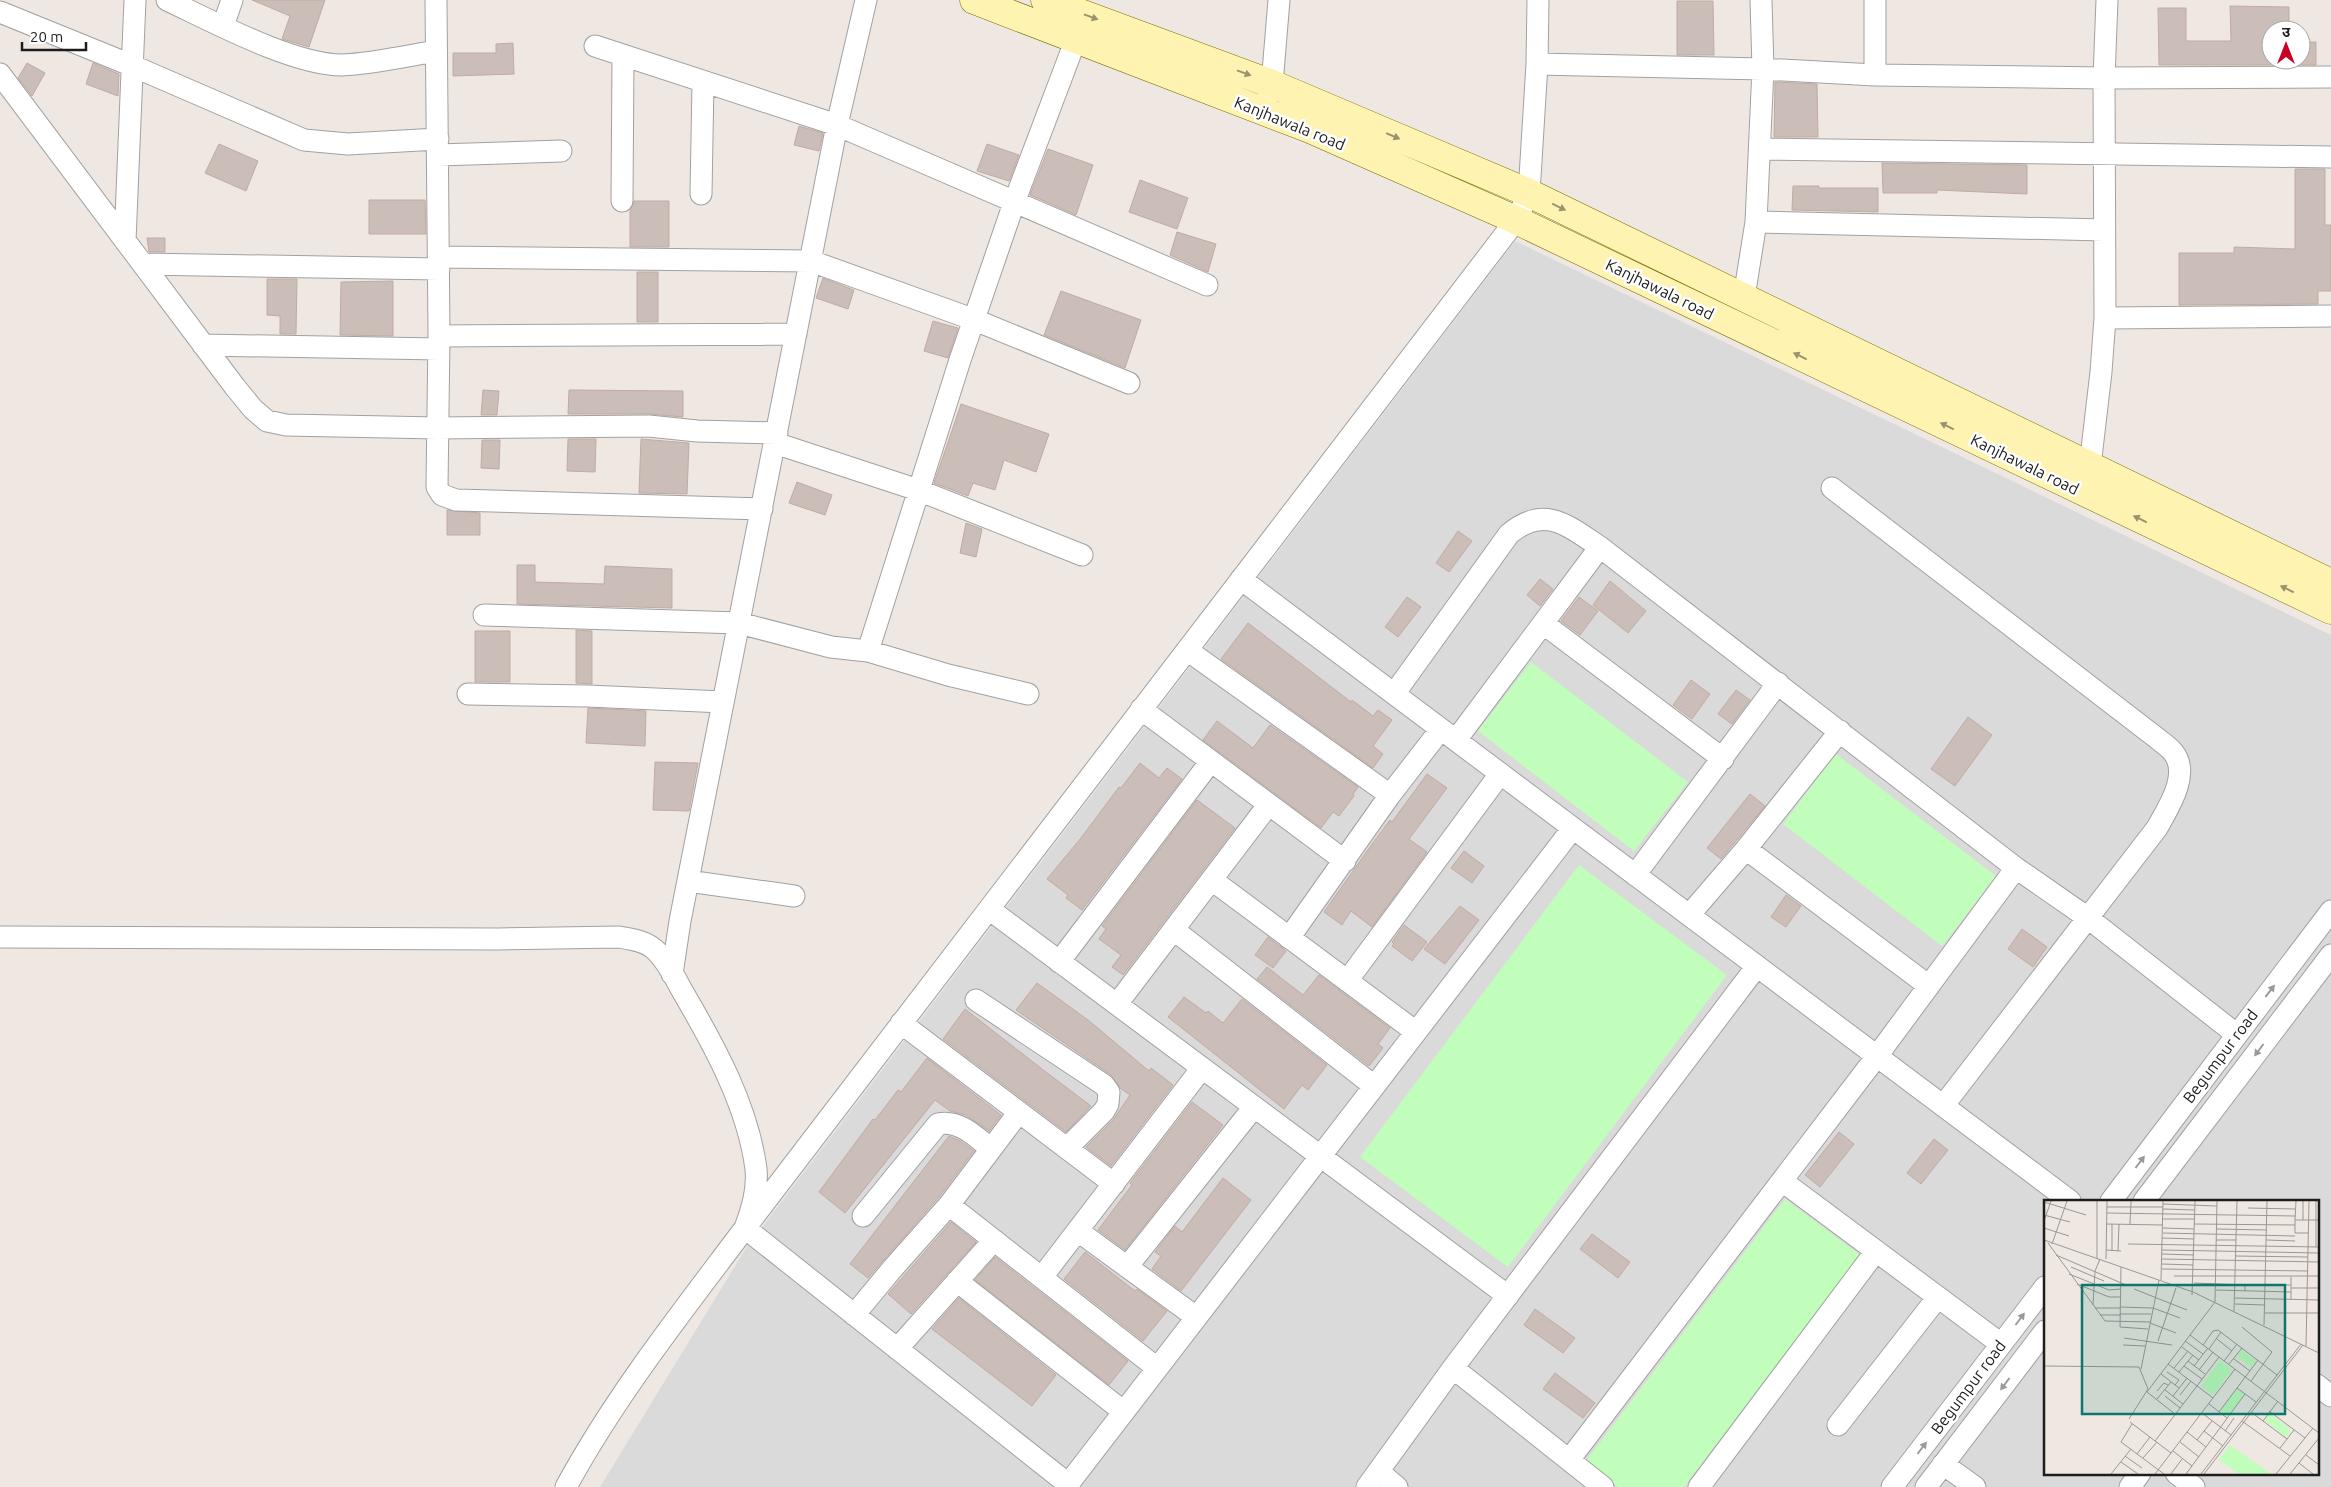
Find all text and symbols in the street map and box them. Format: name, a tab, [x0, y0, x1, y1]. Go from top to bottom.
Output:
one-way arrow	[1084, 13, 1099, 21]
scale bar	[22, 20, 86, 52]
north arrow	[2261, 20, 2311, 70]
text: उ	[2282, 24, 2291, 40]
text: 20 m	[30, 28, 63, 45]
one-way arrow	[1236, 70, 1251, 77]
street label: Kanjhawala road	[1232, 93, 1348, 153]
one-way arrow	[1386, 133, 1400, 141]
one-way arrow	[1551, 203, 1566, 212]
street label: Kanjhawala road	[1603, 255, 1717, 323]
one-way arrow	[1793, 352, 1807, 360]
one-way arrow	[1939, 422, 1954, 430]
street label: Kanjhawala road	[1968, 430, 2082, 498]
one-way arrow	[2133, 515, 2148, 523]
one-way arrow	[2280, 585, 2294, 593]
one-way arrow	[2265, 984, 2275, 998]
street label: Begumpur road	[2179, 1006, 2261, 1106]
one-way arrow	[2254, 1043, 2264, 1057]
one-way arrow	[2135, 1155, 2145, 1169]
inset map	[2044, 1200, 2318, 1474]
one-way arrow	[2015, 1313, 2026, 1326]
street label: Begumpur road	[1927, 1337, 2009, 1437]
one-way arrow	[1999, 1377, 2010, 1390]
one-way arrow	[1917, 1441, 1927, 1455]

